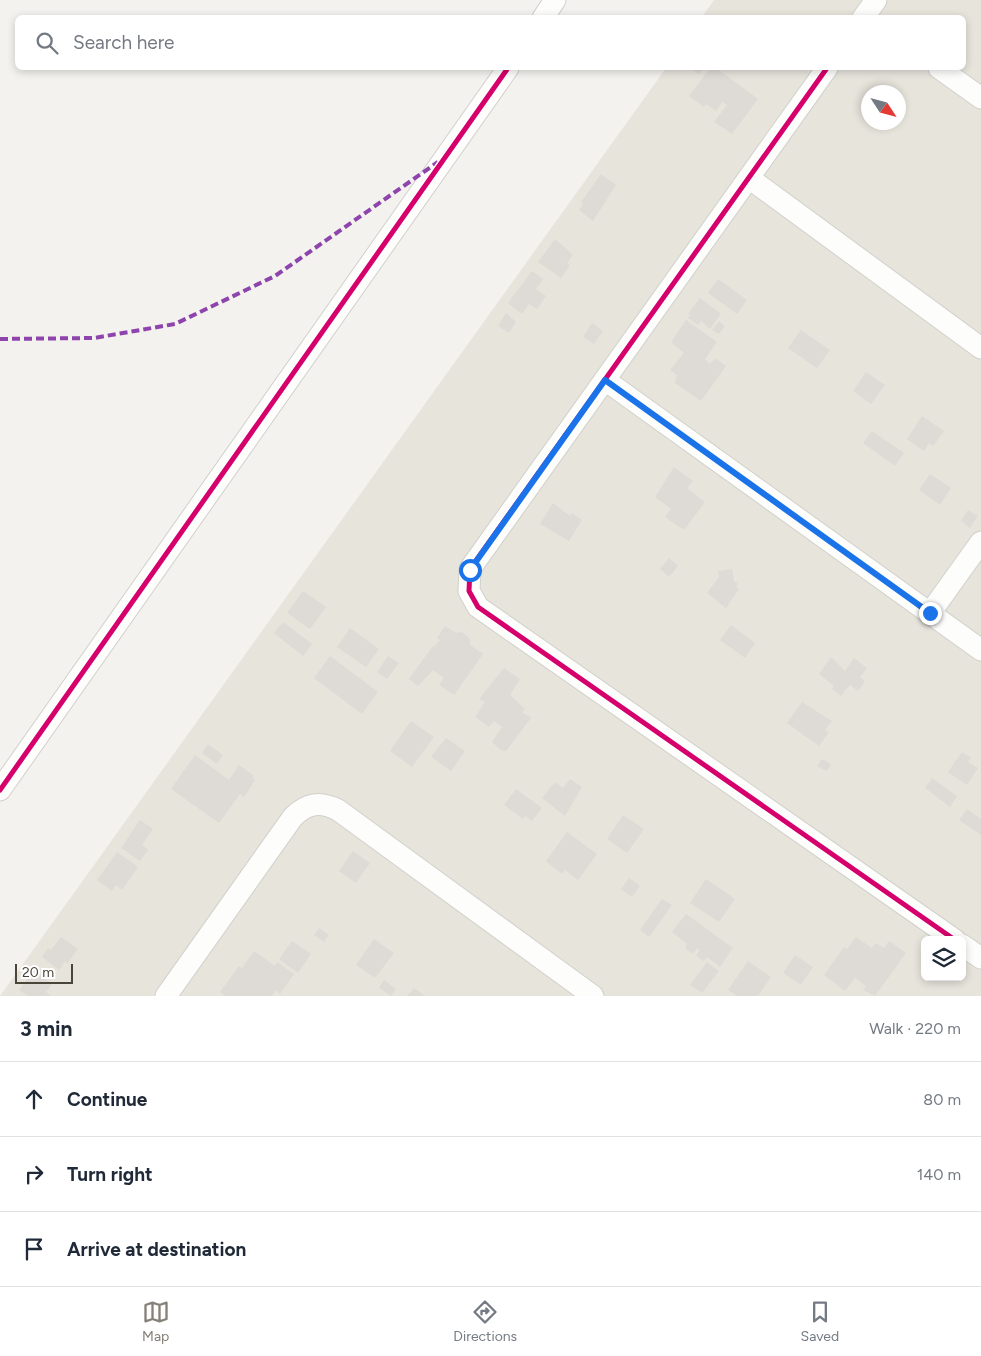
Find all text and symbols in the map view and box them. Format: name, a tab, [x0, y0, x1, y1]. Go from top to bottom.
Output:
search box	[15, 15, 966, 70]
icon: search	[33, 29, 61, 57]
text: Search here	[73, 31, 175, 54]
north arrow	[861, 85, 906, 130]
route start	[459, 559, 482, 582]
route end	[919, 602, 942, 625]
map controls	[921, 936, 966, 981]
button: layers	[921, 936, 966, 981]
scale bar	[15, 961, 72, 984]
text: 20 m	[22, 964, 54, 981]
text: 3 min	[20, 1016, 72, 1041]
text: Walk · 220 m	[869, 1019, 961, 1038]
icon: ahead	[20, 1085, 48, 1113]
text: Continue	[67, 1088, 147, 1111]
text: 80 m	[923, 1090, 961, 1109]
icon: right	[20, 1160, 48, 1188]
text: Turn right	[67, 1163, 153, 1186]
text: 140 m	[917, 1165, 961, 1184]
icon: arrive	[20, 1235, 48, 1263]
text: Arrive at destination	[67, 1238, 246, 1261]
tab: Map	[142, 1298, 170, 1345]
tab: Directions	[453, 1298, 517, 1345]
tab: Saved	[801, 1298, 839, 1345]

